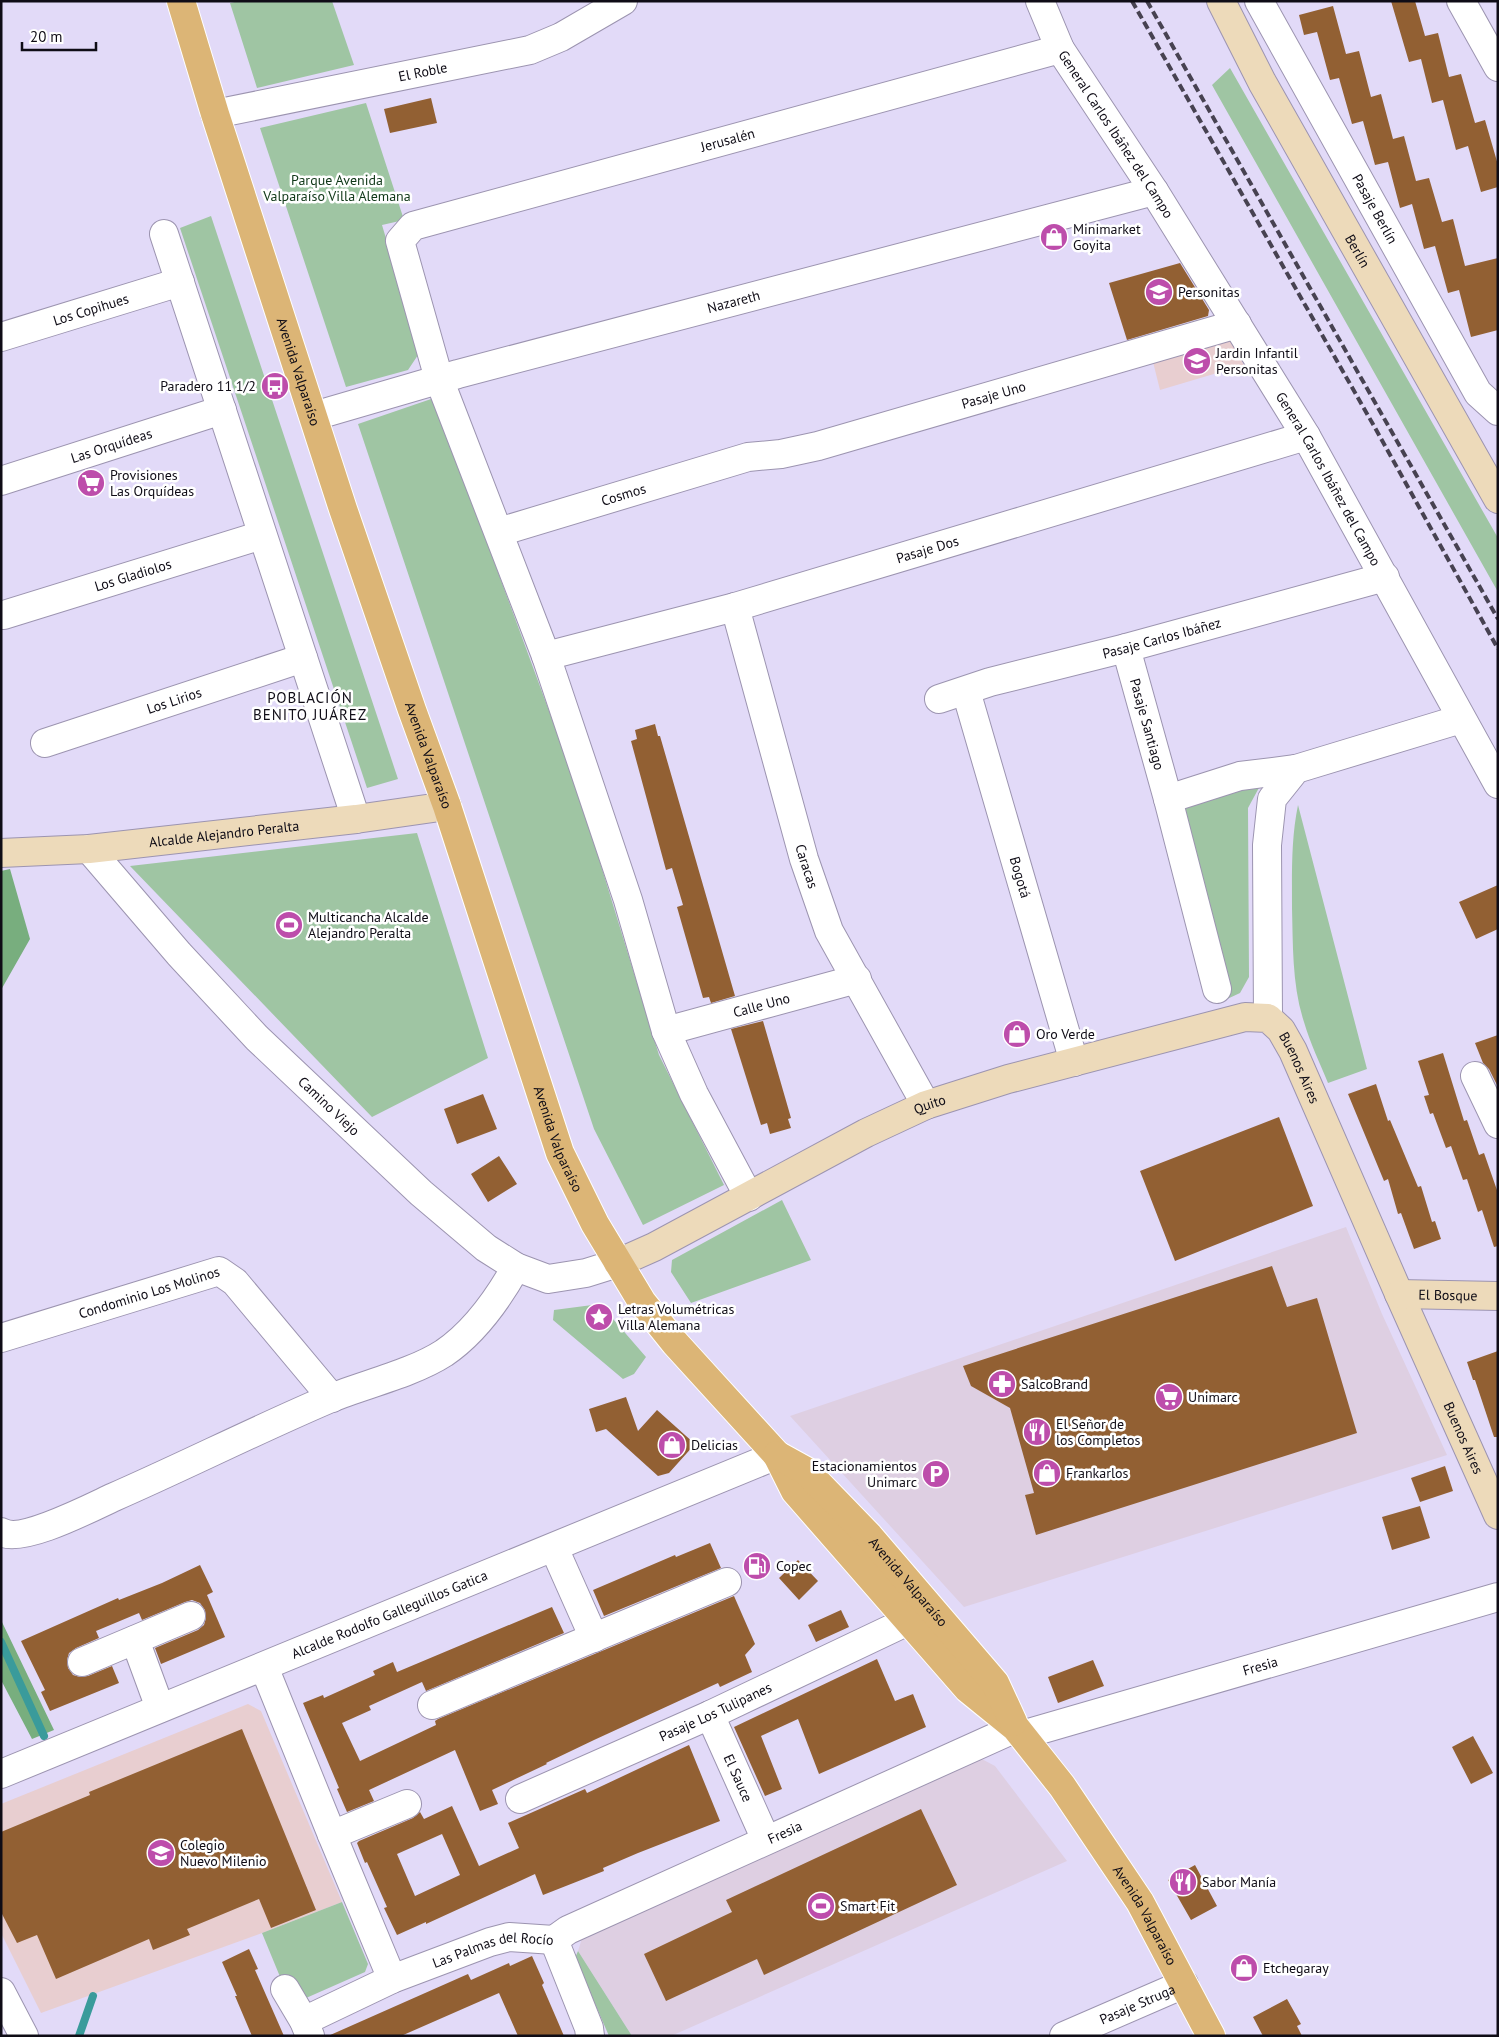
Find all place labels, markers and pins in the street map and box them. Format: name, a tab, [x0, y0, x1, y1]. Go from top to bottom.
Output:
place label: Minimarket Goyita	[1073, 220, 1141, 254]
shop icon: Minimarket Goyita	[1039, 222, 1069, 252]
school or university icon: Personitas	[1144, 277, 1174, 307]
place label: Personitas	[1178, 283, 1240, 301]
place label: Jardin Infantil Personitas	[1215, 344, 1298, 378]
school or university icon: Jardin Infantil Personitas	[1182, 346, 1212, 376]
bus stop icon: Paradero 11 1/2	[260, 371, 290, 401]
place label: Paradero 11 1/2	[160, 377, 256, 395]
place label: Provisiones Las Orquídeas	[110, 466, 194, 500]
supermarket icon: Provisiones Las Orquídeas	[76, 468, 106, 498]
place label: Multicancha Alcalde Alejandro Peralta	[308, 908, 429, 942]
sports icon: Multicancha Alcalde Alejandro Peralta	[274, 910, 304, 940]
shop icon: Oro Verde	[1002, 1019, 1032, 1049]
place label: Oro Verde	[1036, 1025, 1095, 1043]
place label: Letras Volumétricas Villa Alemana	[617, 1300, 734, 1334]
place icon: Letras Volumétricas Villa Alemana	[584, 1302, 614, 1332]
pharmacy icon: SalcoBrand	[987, 1369, 1017, 1399]
place label: SalcoBrand	[1021, 1375, 1088, 1393]
supermarket icon: Unimarc	[1154, 1382, 1184, 1412]
place label: Unimarc	[1188, 1388, 1238, 1406]
place label: El Señor de los Completos	[1056, 1415, 1140, 1449]
restaurant icon: El Señor de los Completos	[1022, 1417, 1052, 1447]
shop icon: Delicias	[657, 1430, 687, 1460]
place label: Delicias	[691, 1436, 738, 1454]
place label: Estacionamientos Unimarc	[812, 1457, 917, 1491]
shop icon: Frankarlos	[1032, 1458, 1062, 1488]
parking icon: Estacionamientos Unimarc	[921, 1459, 951, 1489]
place label: Frankarlos	[1066, 1464, 1129, 1482]
fuel station icon: Copec	[742, 1551, 772, 1581]
place label: Copec	[776, 1557, 812, 1575]
place label: Colegio Nuevo Milenio	[180, 1836, 267, 1870]
school or university icon: Colegio Nuevo Milenio	[146, 1838, 176, 1868]
restaurant icon: Sabor Manía	[1168, 1867, 1198, 1897]
place label: Sabor Manía	[1202, 1873, 1276, 1891]
sports icon: Smart Fit	[806, 1891, 836, 1921]
place label: Smart Fit	[840, 1897, 895, 1915]
shop icon: Etchegaray	[1229, 1953, 1259, 1983]
place label: Etchegaray	[1263, 1959, 1329, 1977]

